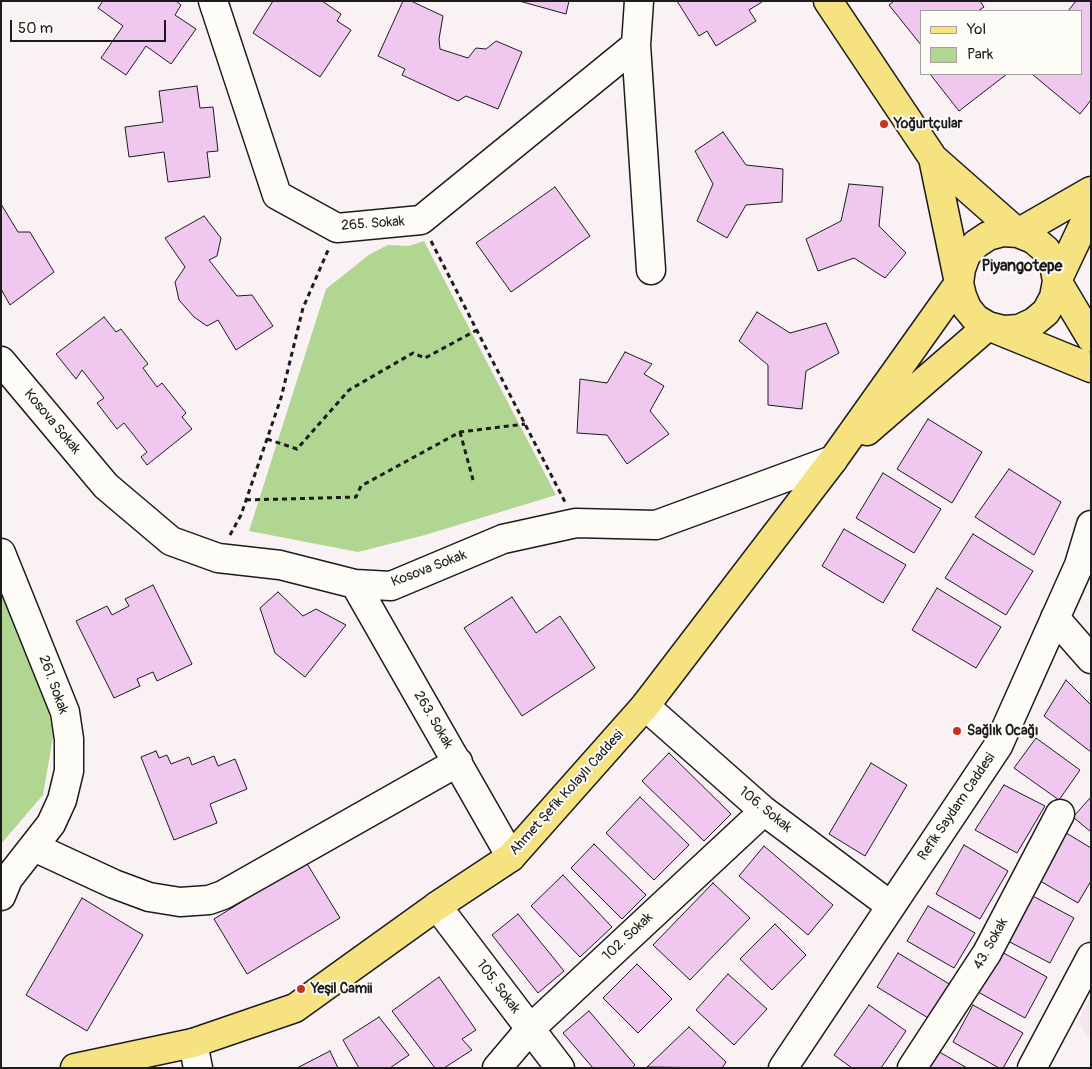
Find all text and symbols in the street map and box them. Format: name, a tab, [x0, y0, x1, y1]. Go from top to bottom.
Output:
scale bar	[12, 10, 169, 42]
legend	[920, 10, 1082, 75]
text: 50 m	[18, 19, 53, 38]
text: Yol	[967, 20, 986, 39]
text: Park	[967, 45, 993, 64]
place label: Yoğurtçular	[894, 116, 963, 132]
marker: Yoğurtçular	[878, 118, 890, 130]
street label: 265. Sokak	[341, 213, 405, 235]
district label: Piyangotepe	[982, 257, 1062, 277]
street label: Kosova Sokak	[20, 386, 84, 458]
street label: Kosova Sokak	[389, 547, 469, 591]
street label: 261. Sokak	[35, 653, 71, 717]
street label: 263. Sokak	[410, 688, 456, 752]
place label: Sağlık Ocağı	[967, 723, 1039, 739]
marker: Sağlık Ocağı	[951, 725, 963, 737]
street label: Ahmet Şefik Kolaylı Caddesi	[506, 727, 628, 859]
street label: Refik Saydam Caddesi	[915, 750, 999, 864]
street label: 106. Sokak	[735, 784, 795, 836]
street label: 102. Sokak	[599, 909, 657, 965]
street label: 43. Sokak	[970, 915, 1012, 973]
street label: 105. Sokak	[472, 957, 524, 1017]
place label: Yeşil Camii	[311, 981, 372, 997]
marker: Yeşil Camii	[295, 983, 307, 995]

